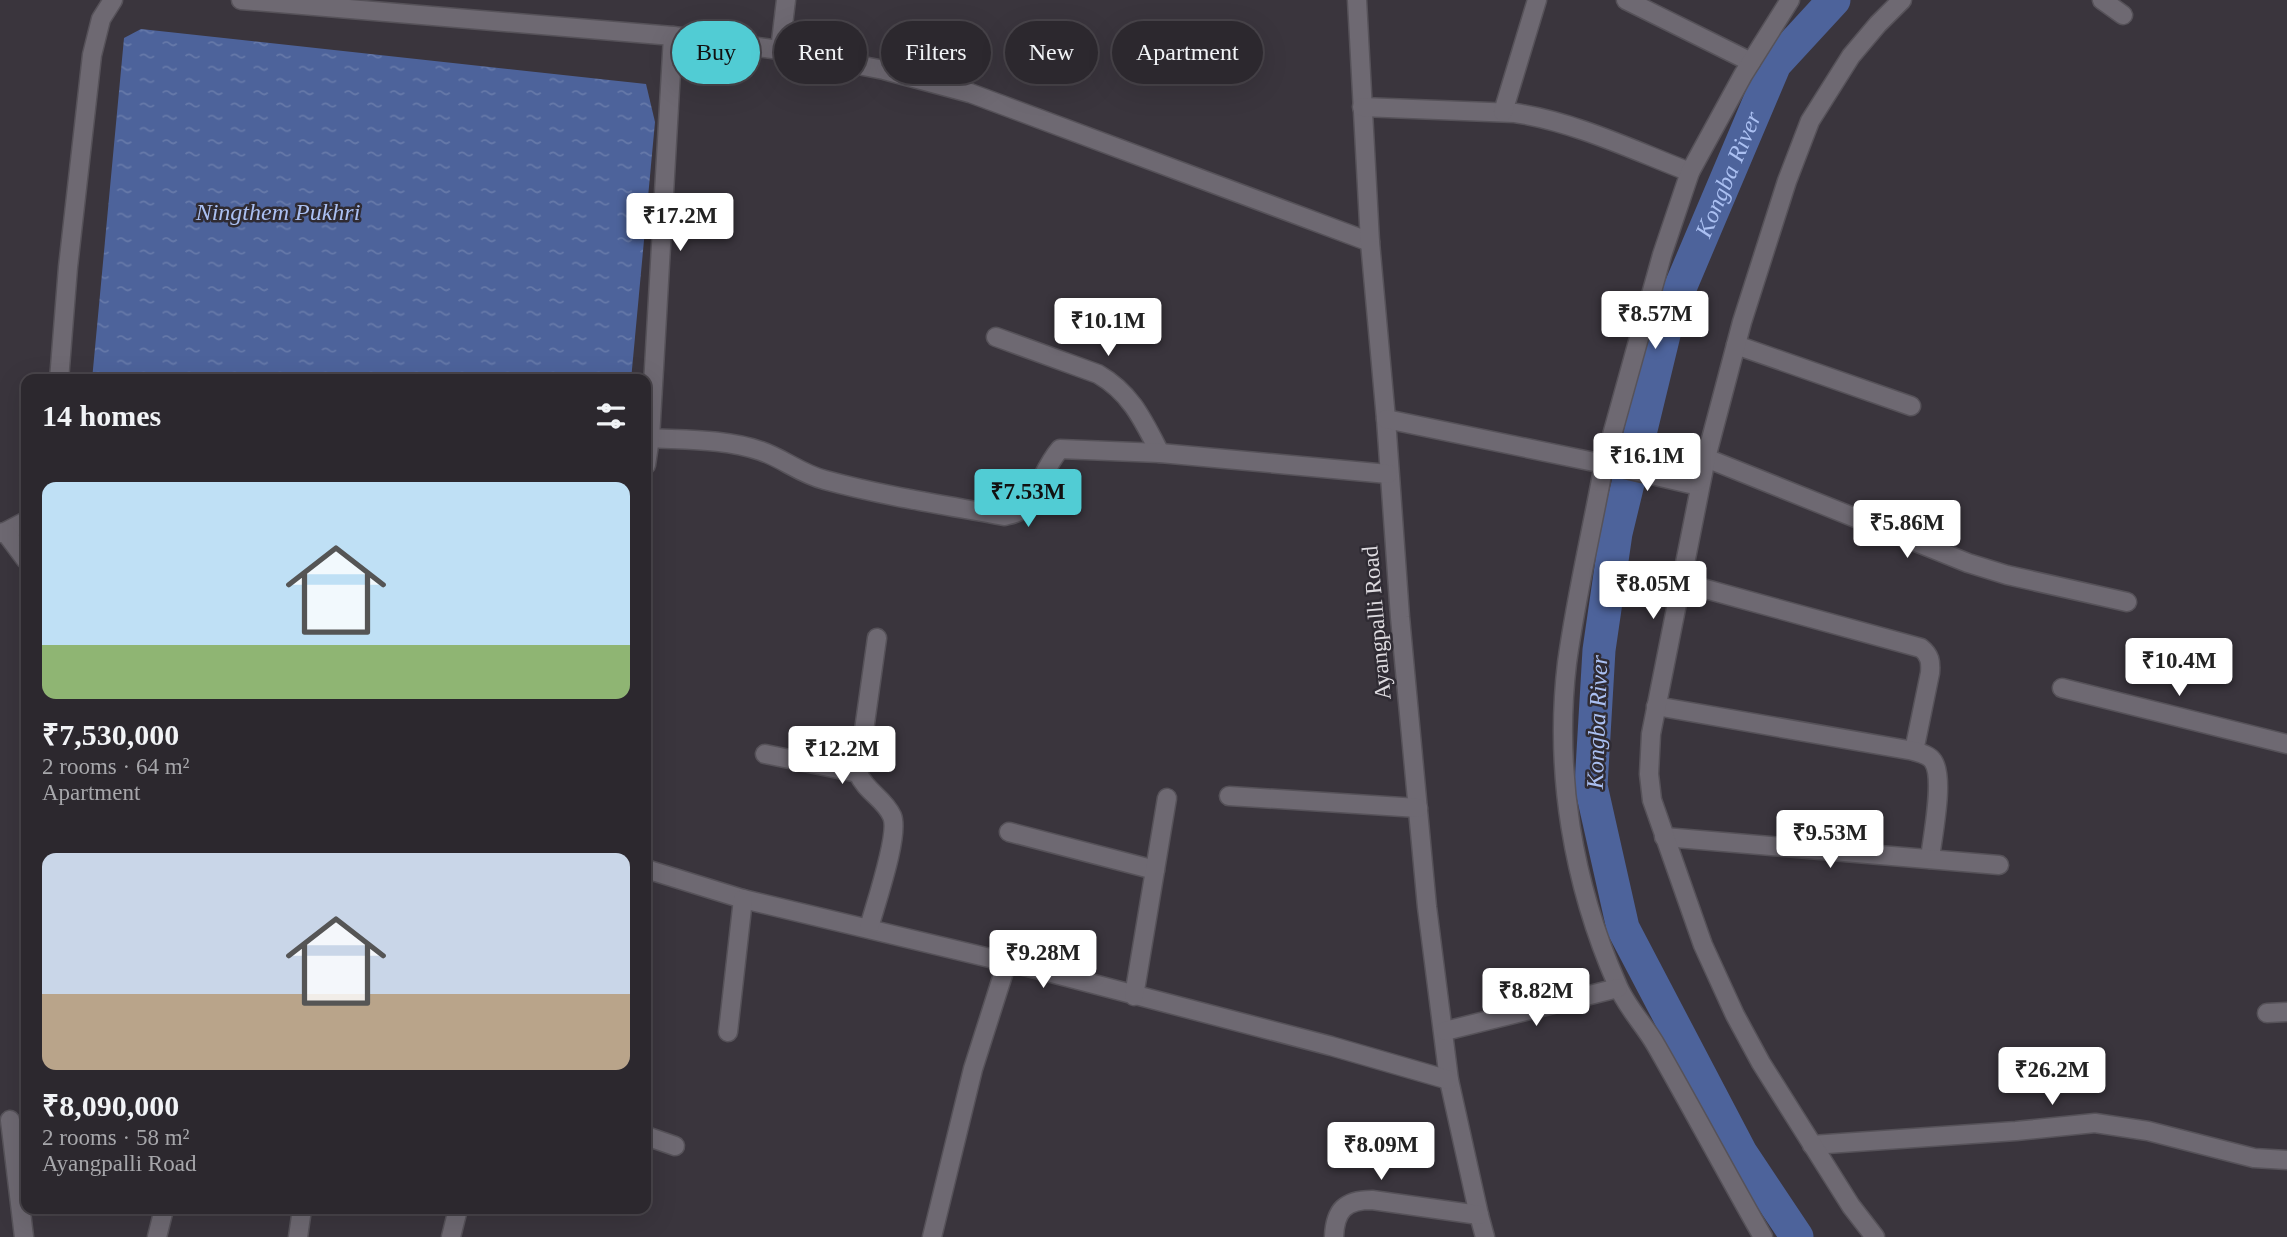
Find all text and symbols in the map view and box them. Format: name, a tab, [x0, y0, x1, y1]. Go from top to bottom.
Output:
chip: Buy	[672, 21, 760, 84]
chip: Rent	[774, 21, 867, 84]
chip: Filters	[881, 21, 991, 84]
chip: New	[1005, 21, 1098, 84]
chip: Apartment	[1112, 21, 1263, 84]
water label: Kongba River	[1690, 107, 1767, 242]
pin: ₹17.2M	[623, 194, 737, 253]
water label: Ningthem Pukhri	[195, 199, 360, 225]
text: ₹17.2M	[642, 203, 718, 228]
pin: ₹8.57M	[1598, 292, 1712, 351]
pin: ₹10.1M	[1051, 298, 1165, 358]
text: ₹8.57M	[1617, 301, 1693, 326]
text: ₹10.1M	[1070, 308, 1146, 333]
icon: filters	[592, 397, 630, 435]
text: 14 homes	[42, 399, 161, 432]
pin: ₹16.1M	[1590, 434, 1704, 493]
text: ₹16.1M	[1609, 443, 1685, 468]
pin: ₹7.53M	[971, 470, 1085, 529]
text: ₹7.53M	[990, 479, 1066, 504]
pin: ₹5.86M	[1850, 500, 1964, 560]
text: ₹5.86M	[1869, 510, 1945, 535]
icon: home	[273, 527, 399, 653]
street label: Ayangpalli Road	[1357, 544, 1396, 701]
pin: ₹8.05M	[1596, 562, 1710, 621]
text: ₹8.05M	[1615, 571, 1691, 596]
pin: ₹10.4M	[2122, 638, 2236, 698]
text: ₹10.4M	[2141, 648, 2217, 673]
water label: Kongba River	[1582, 654, 1612, 790]
text: ₹7,530,000	[42, 718, 179, 751]
pin: ₹12.2M	[785, 726, 899, 786]
text: ₹12.2M	[804, 736, 880, 761]
text: 2 rooms · 64 m²	[42, 754, 189, 779]
text: Apartment	[42, 780, 140, 805]
pin: ₹9.53M	[1773, 810, 1887, 870]
text: ₹9.53M	[1792, 820, 1868, 845]
icon: home	[273, 898, 399, 1024]
pin: ₹9.28M	[986, 930, 1100, 990]
text: ₹9.28M	[1005, 940, 1081, 965]
pin: ₹8.82M	[1479, 968, 1593, 1028]
text: ₹8.82M	[1498, 978, 1574, 1003]
pin: ₹26.2M	[1995, 1048, 2109, 1107]
text: ₹26.2M	[2014, 1057, 2090, 1082]
text: ₹8,090,000	[42, 1089, 179, 1122]
pin: ₹8.09M	[1324, 1122, 1438, 1182]
text: 2 rooms · 58 m²	[42, 1125, 189, 1150]
text: ₹8.09M	[1343, 1132, 1419, 1157]
text: Ayangpalli Road	[42, 1151, 196, 1176]

